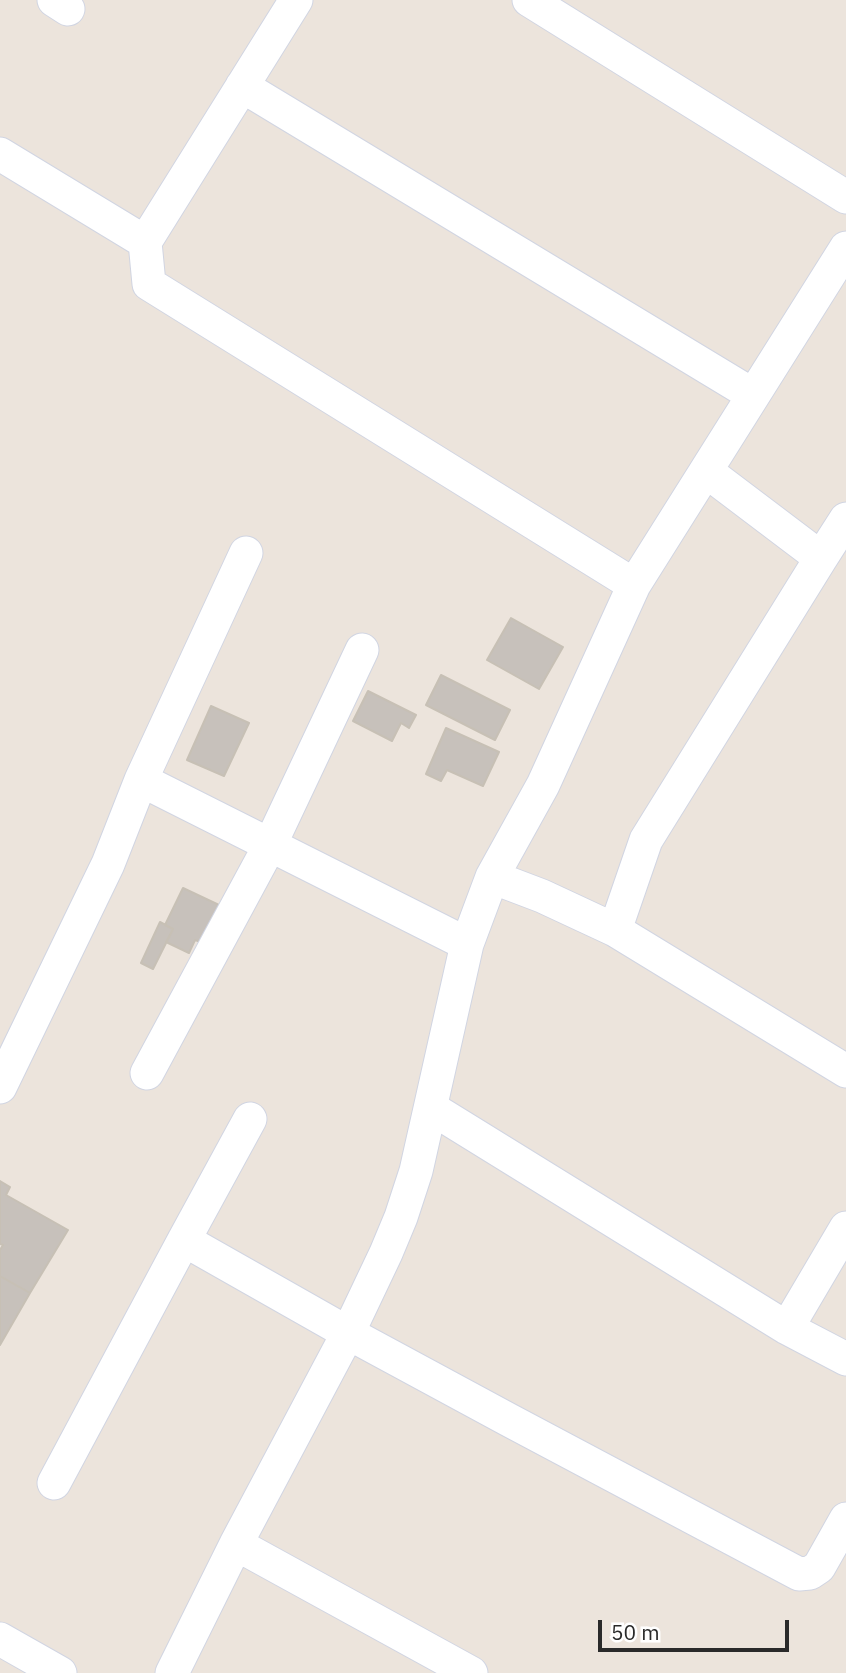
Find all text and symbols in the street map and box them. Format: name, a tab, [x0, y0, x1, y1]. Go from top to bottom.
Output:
scale bar	[601, 1606, 792, 1650]
text: 50 m	[611, 1618, 660, 1646]

